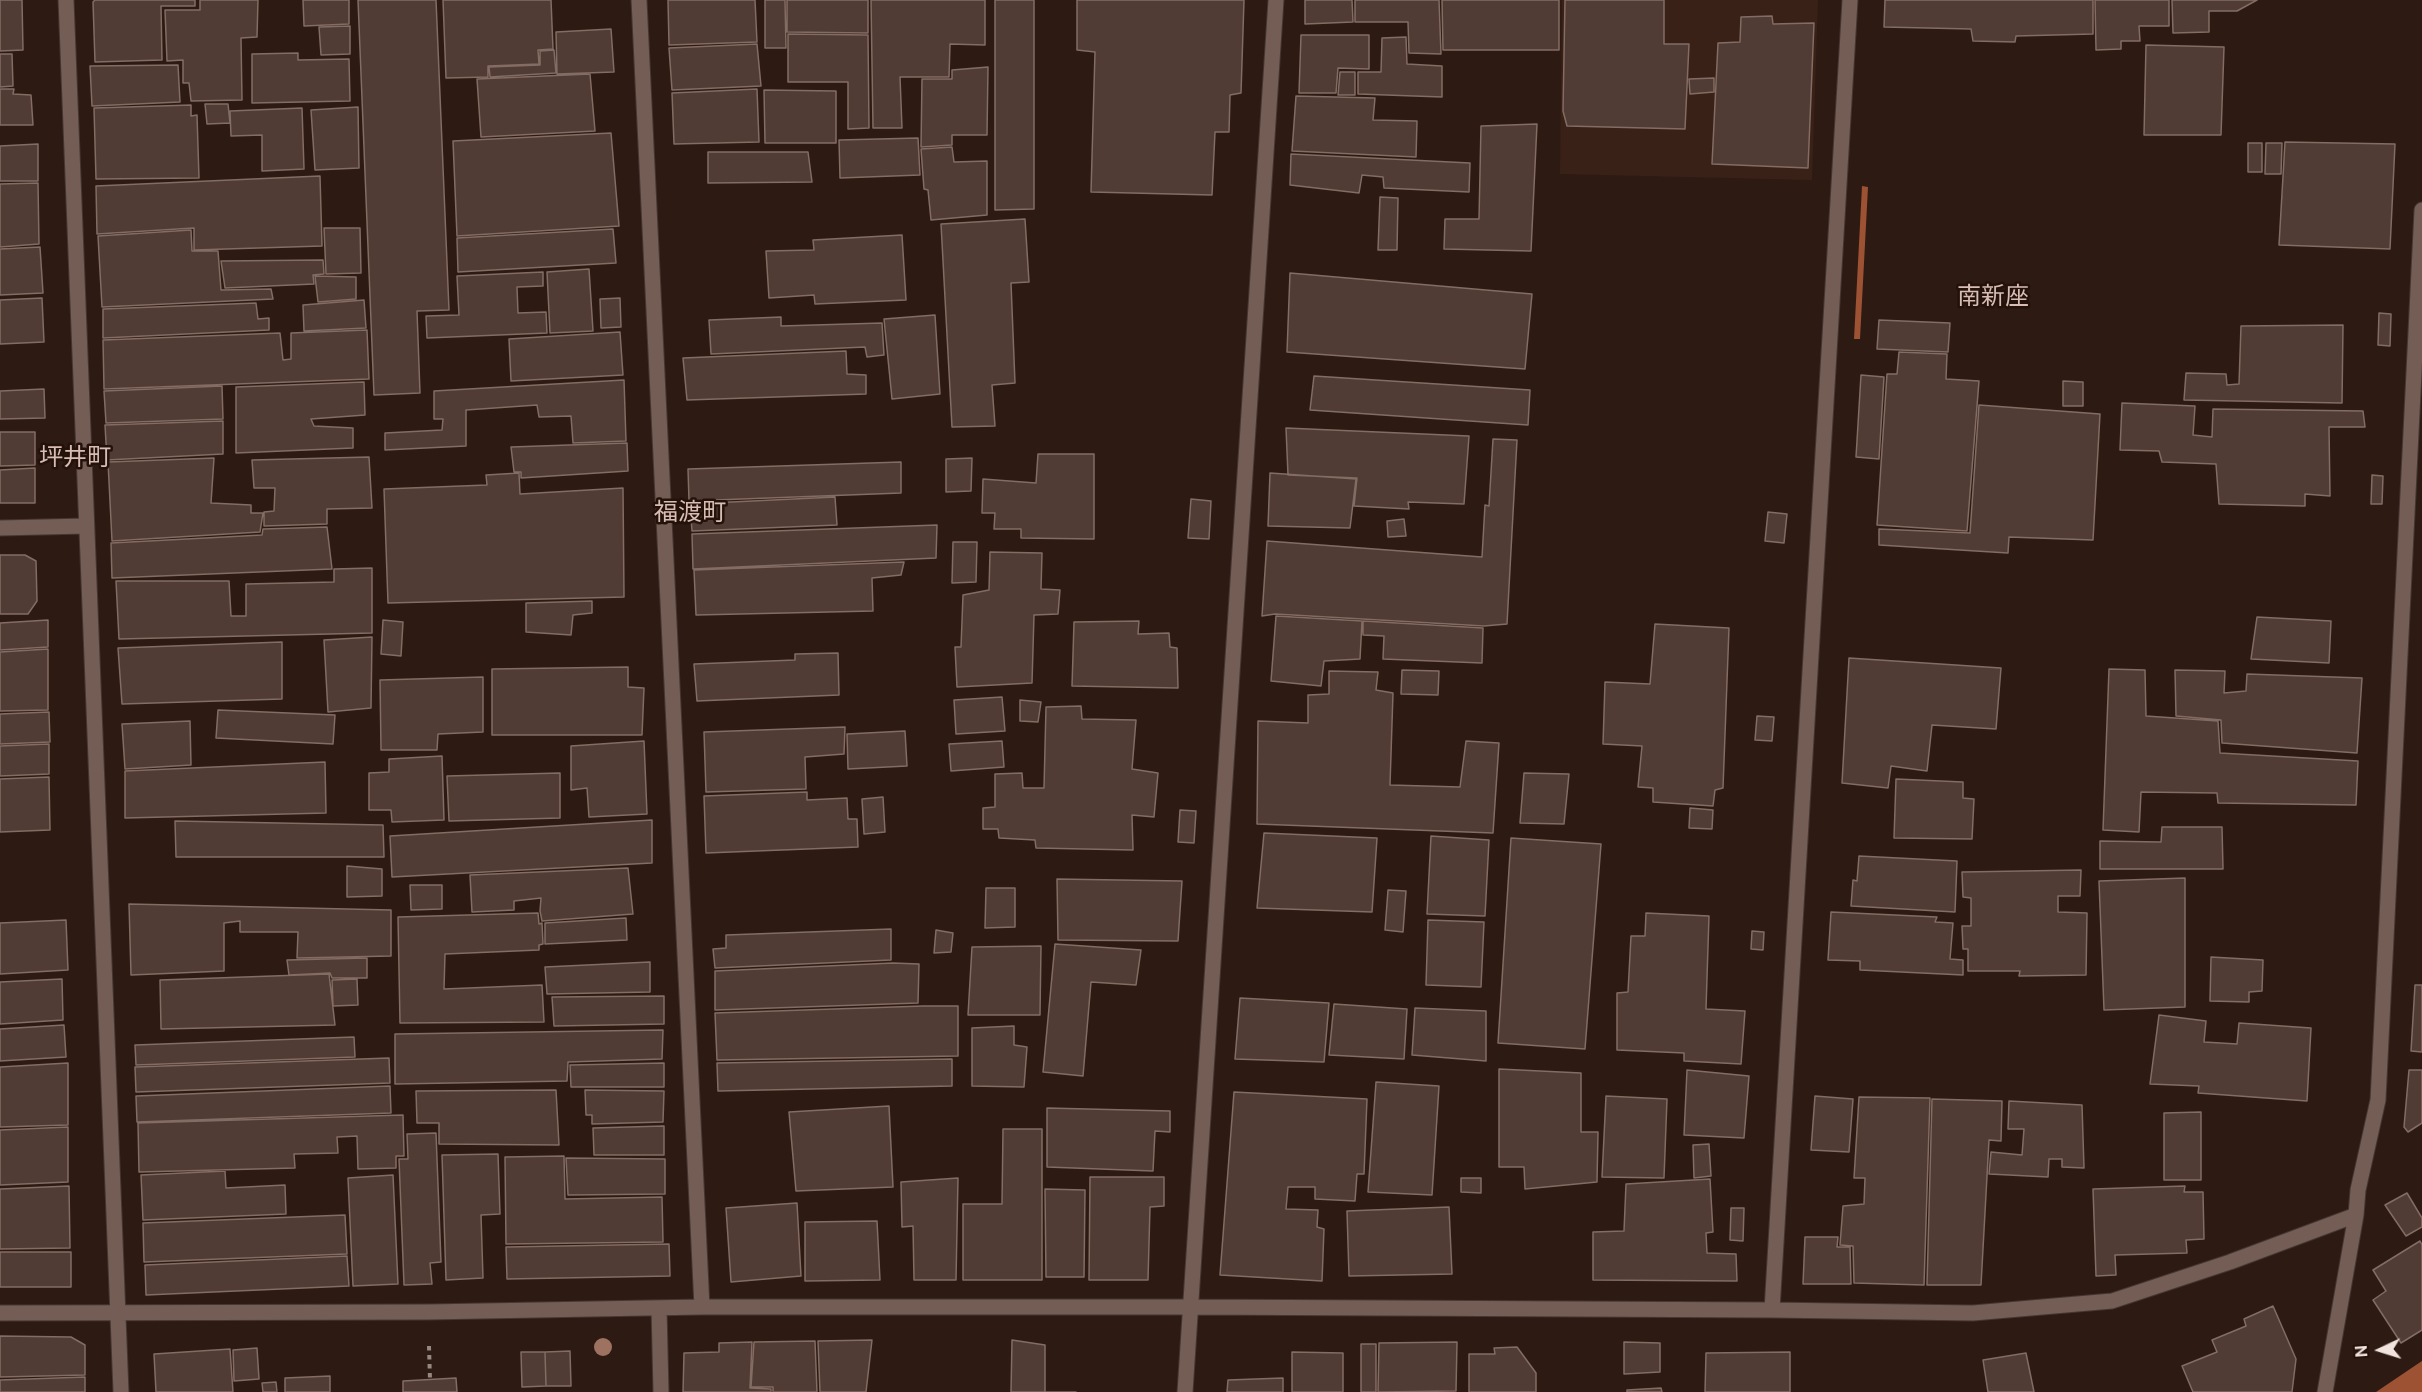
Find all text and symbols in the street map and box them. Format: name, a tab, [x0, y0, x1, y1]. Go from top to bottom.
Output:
district label: 南新座	[1957, 283, 2029, 311]
district label: 坪井町	[39, 444, 111, 472]
district label: 福渡町	[654, 499, 726, 527]
north arrow	[2350, 1320, 2410, 1380]
text: N	[2352, 1344, 2371, 1358]

